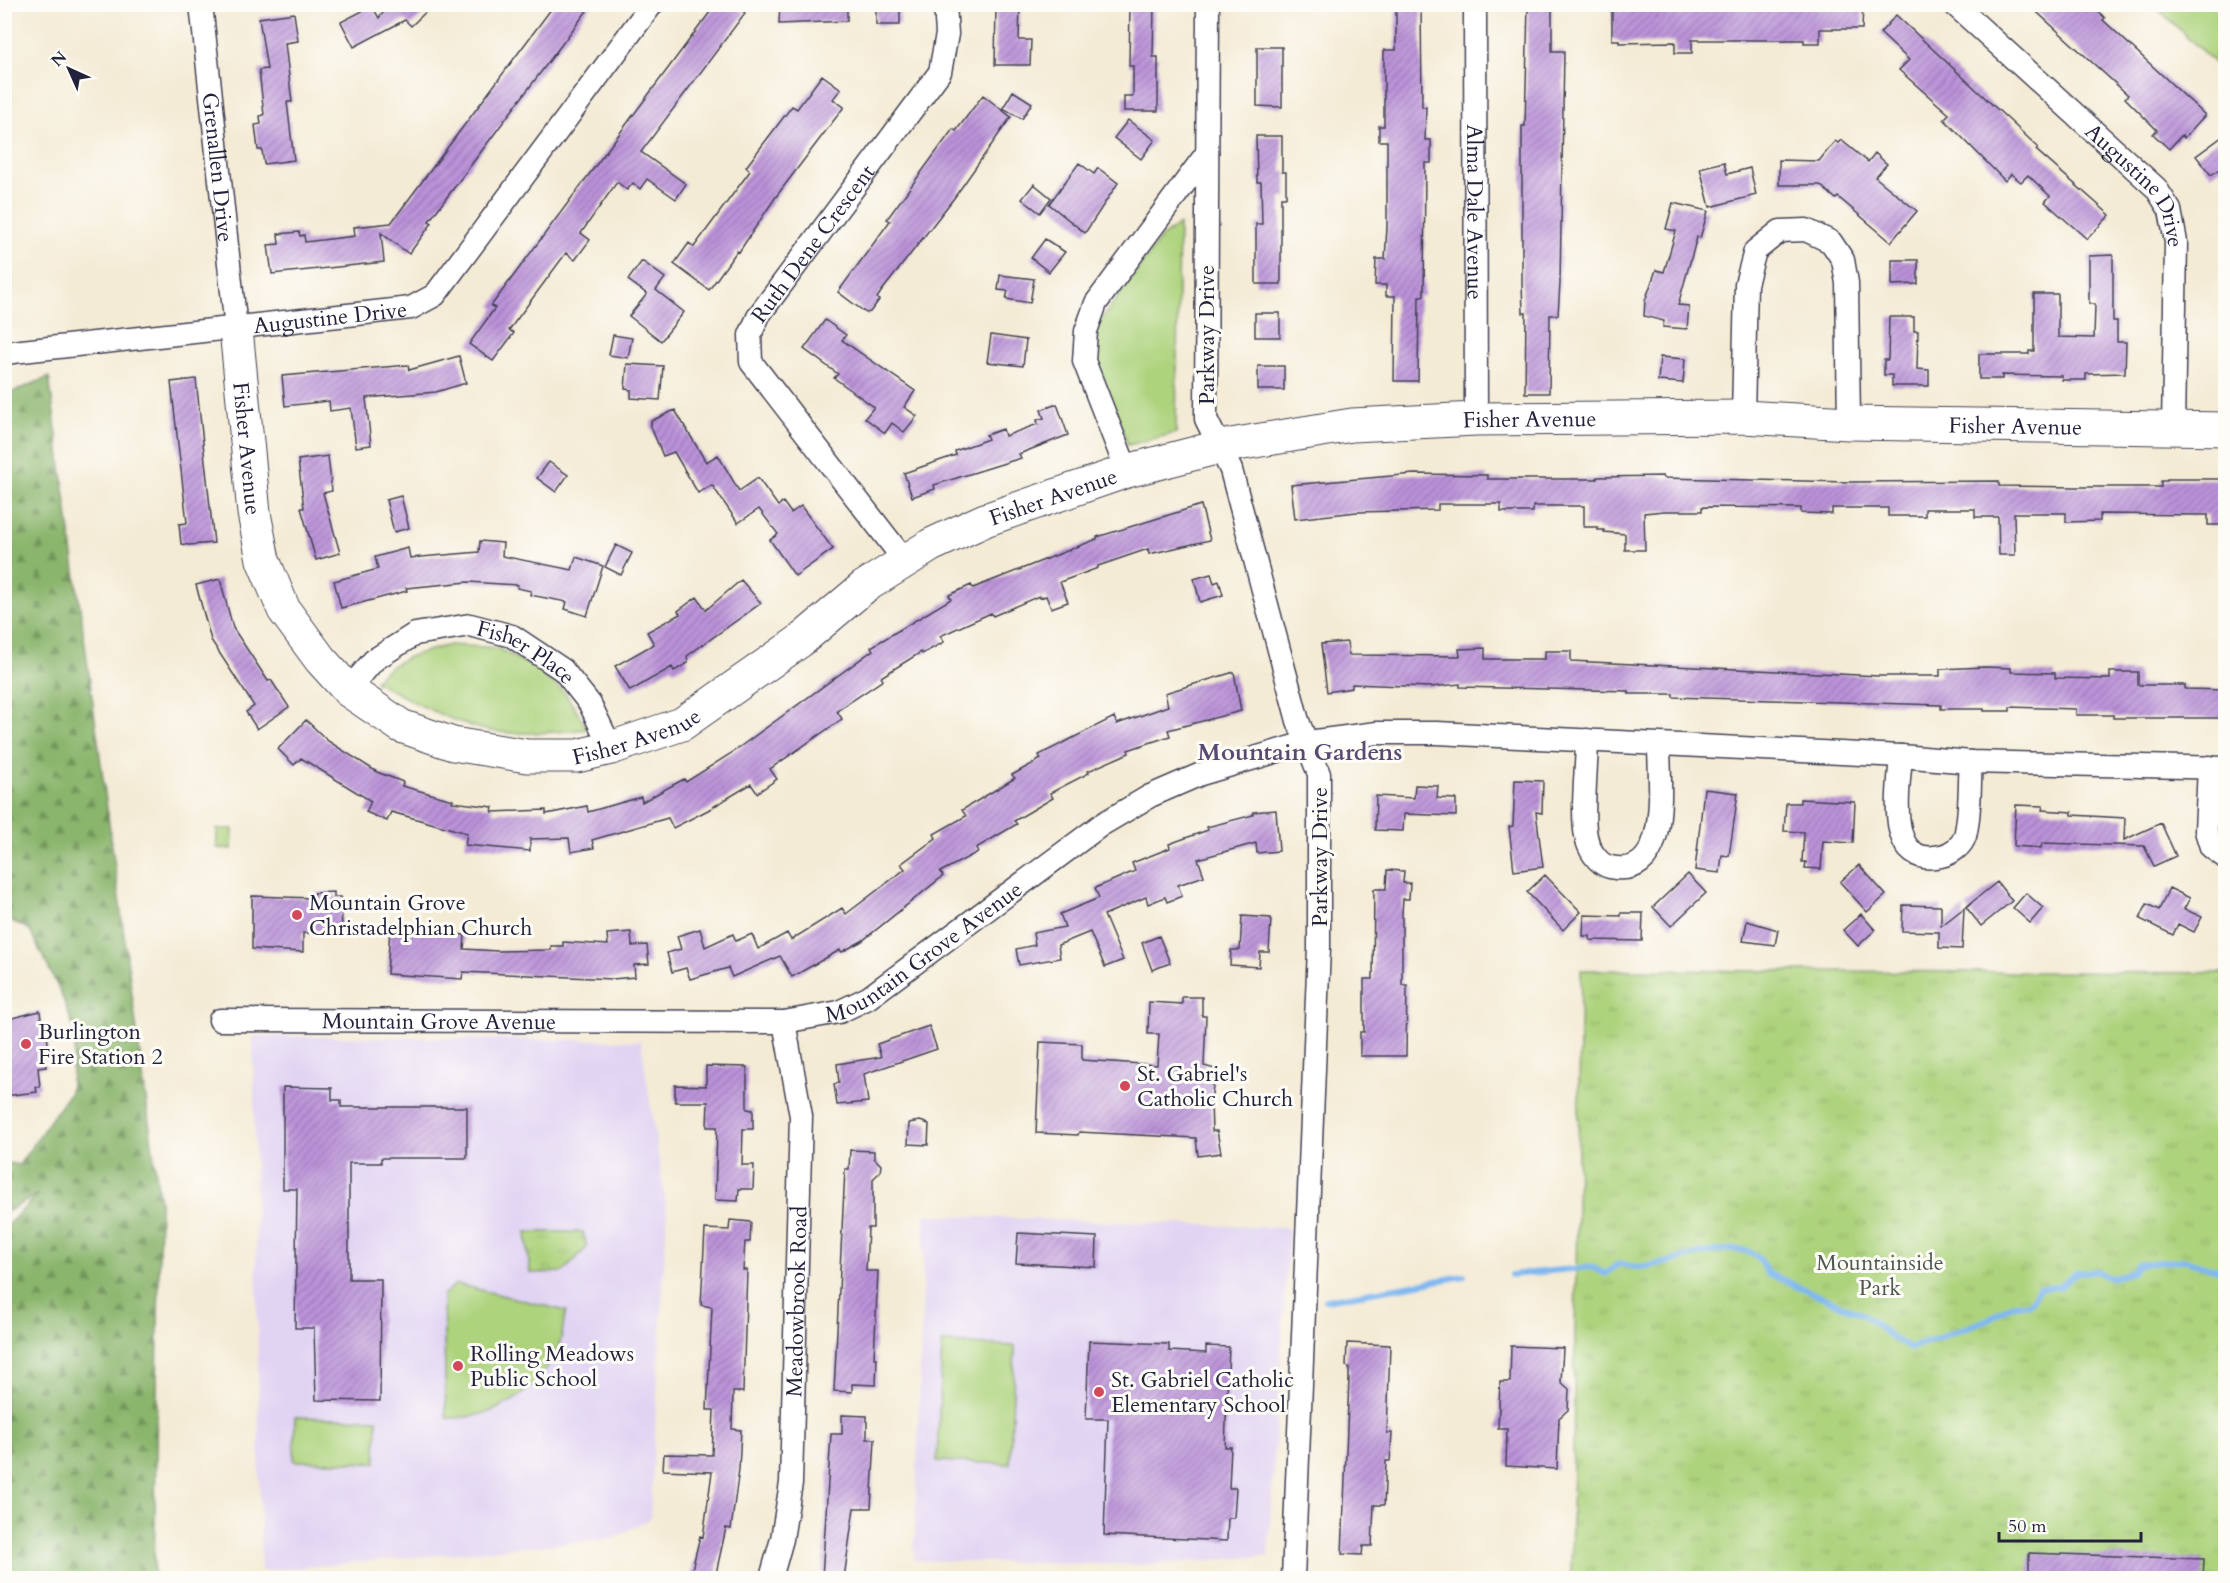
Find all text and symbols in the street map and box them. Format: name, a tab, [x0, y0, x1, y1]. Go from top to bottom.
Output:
north arrow	[39, 39, 99, 99]
text: N	[46, 46, 72, 72]
street label: Grenallen Drive	[195, 91, 241, 244]
street label: Augustine Drive	[2078, 117, 2190, 248]
street label: Alma Dale Avenue	[1459, 124, 1490, 300]
street label: Ruth Dene Crescent	[744, 159, 882, 329]
street label: Parkway Drive	[1192, 265, 1222, 405]
street label: Augustine Drive	[252, 295, 408, 341]
street label: Fisher Avenue	[225, 381, 268, 516]
street label: Fisher Avenue	[1462, 404, 1597, 436]
street label: Fisher Avenue	[1948, 411, 2082, 443]
street label: Fisher Avenue	[985, 462, 1121, 533]
street label: Fisher Place	[474, 613, 582, 690]
street label: Fisher Avenue	[570, 701, 707, 773]
district label: Mountain Gardens	[1198, 736, 1402, 769]
street label: Parkway Drive	[1305, 787, 1335, 927]
street label: Mountain Grove Avenue	[823, 875, 1028, 1030]
place label: Mountain Grove Christadelphian Church	[309, 888, 532, 943]
marker: Mountain Grove Christadelphian Church	[290, 908, 304, 922]
street label: Mountain Grove Avenue	[322, 1006, 556, 1037]
place label: Burlington Fire Station 2	[38, 1017, 163, 1072]
marker: Burlington Fire Station 2	[19, 1037, 33, 1051]
place label: St. Gabriel's Catholic Church	[1137, 1059, 1293, 1114]
marker: St. Gabriel's Catholic Church	[1118, 1079, 1132, 1093]
street label: Meadowbrook Road	[779, 1205, 815, 1397]
park label: Mountainside Park	[1816, 1248, 1944, 1303]
place label: Rolling Meadows Public School	[470, 1339, 634, 1394]
marker: Rolling Meadows Public School	[451, 1359, 465, 1373]
place label: St. Gabriel Catholic Elementary School	[1111, 1365, 1294, 1420]
marker: St. Gabriel Catholic Elementary School	[1092, 1385, 1106, 1399]
scale bar	[1999, 1505, 2142, 1543]
text: 50 m	[2008, 1514, 2047, 1539]

